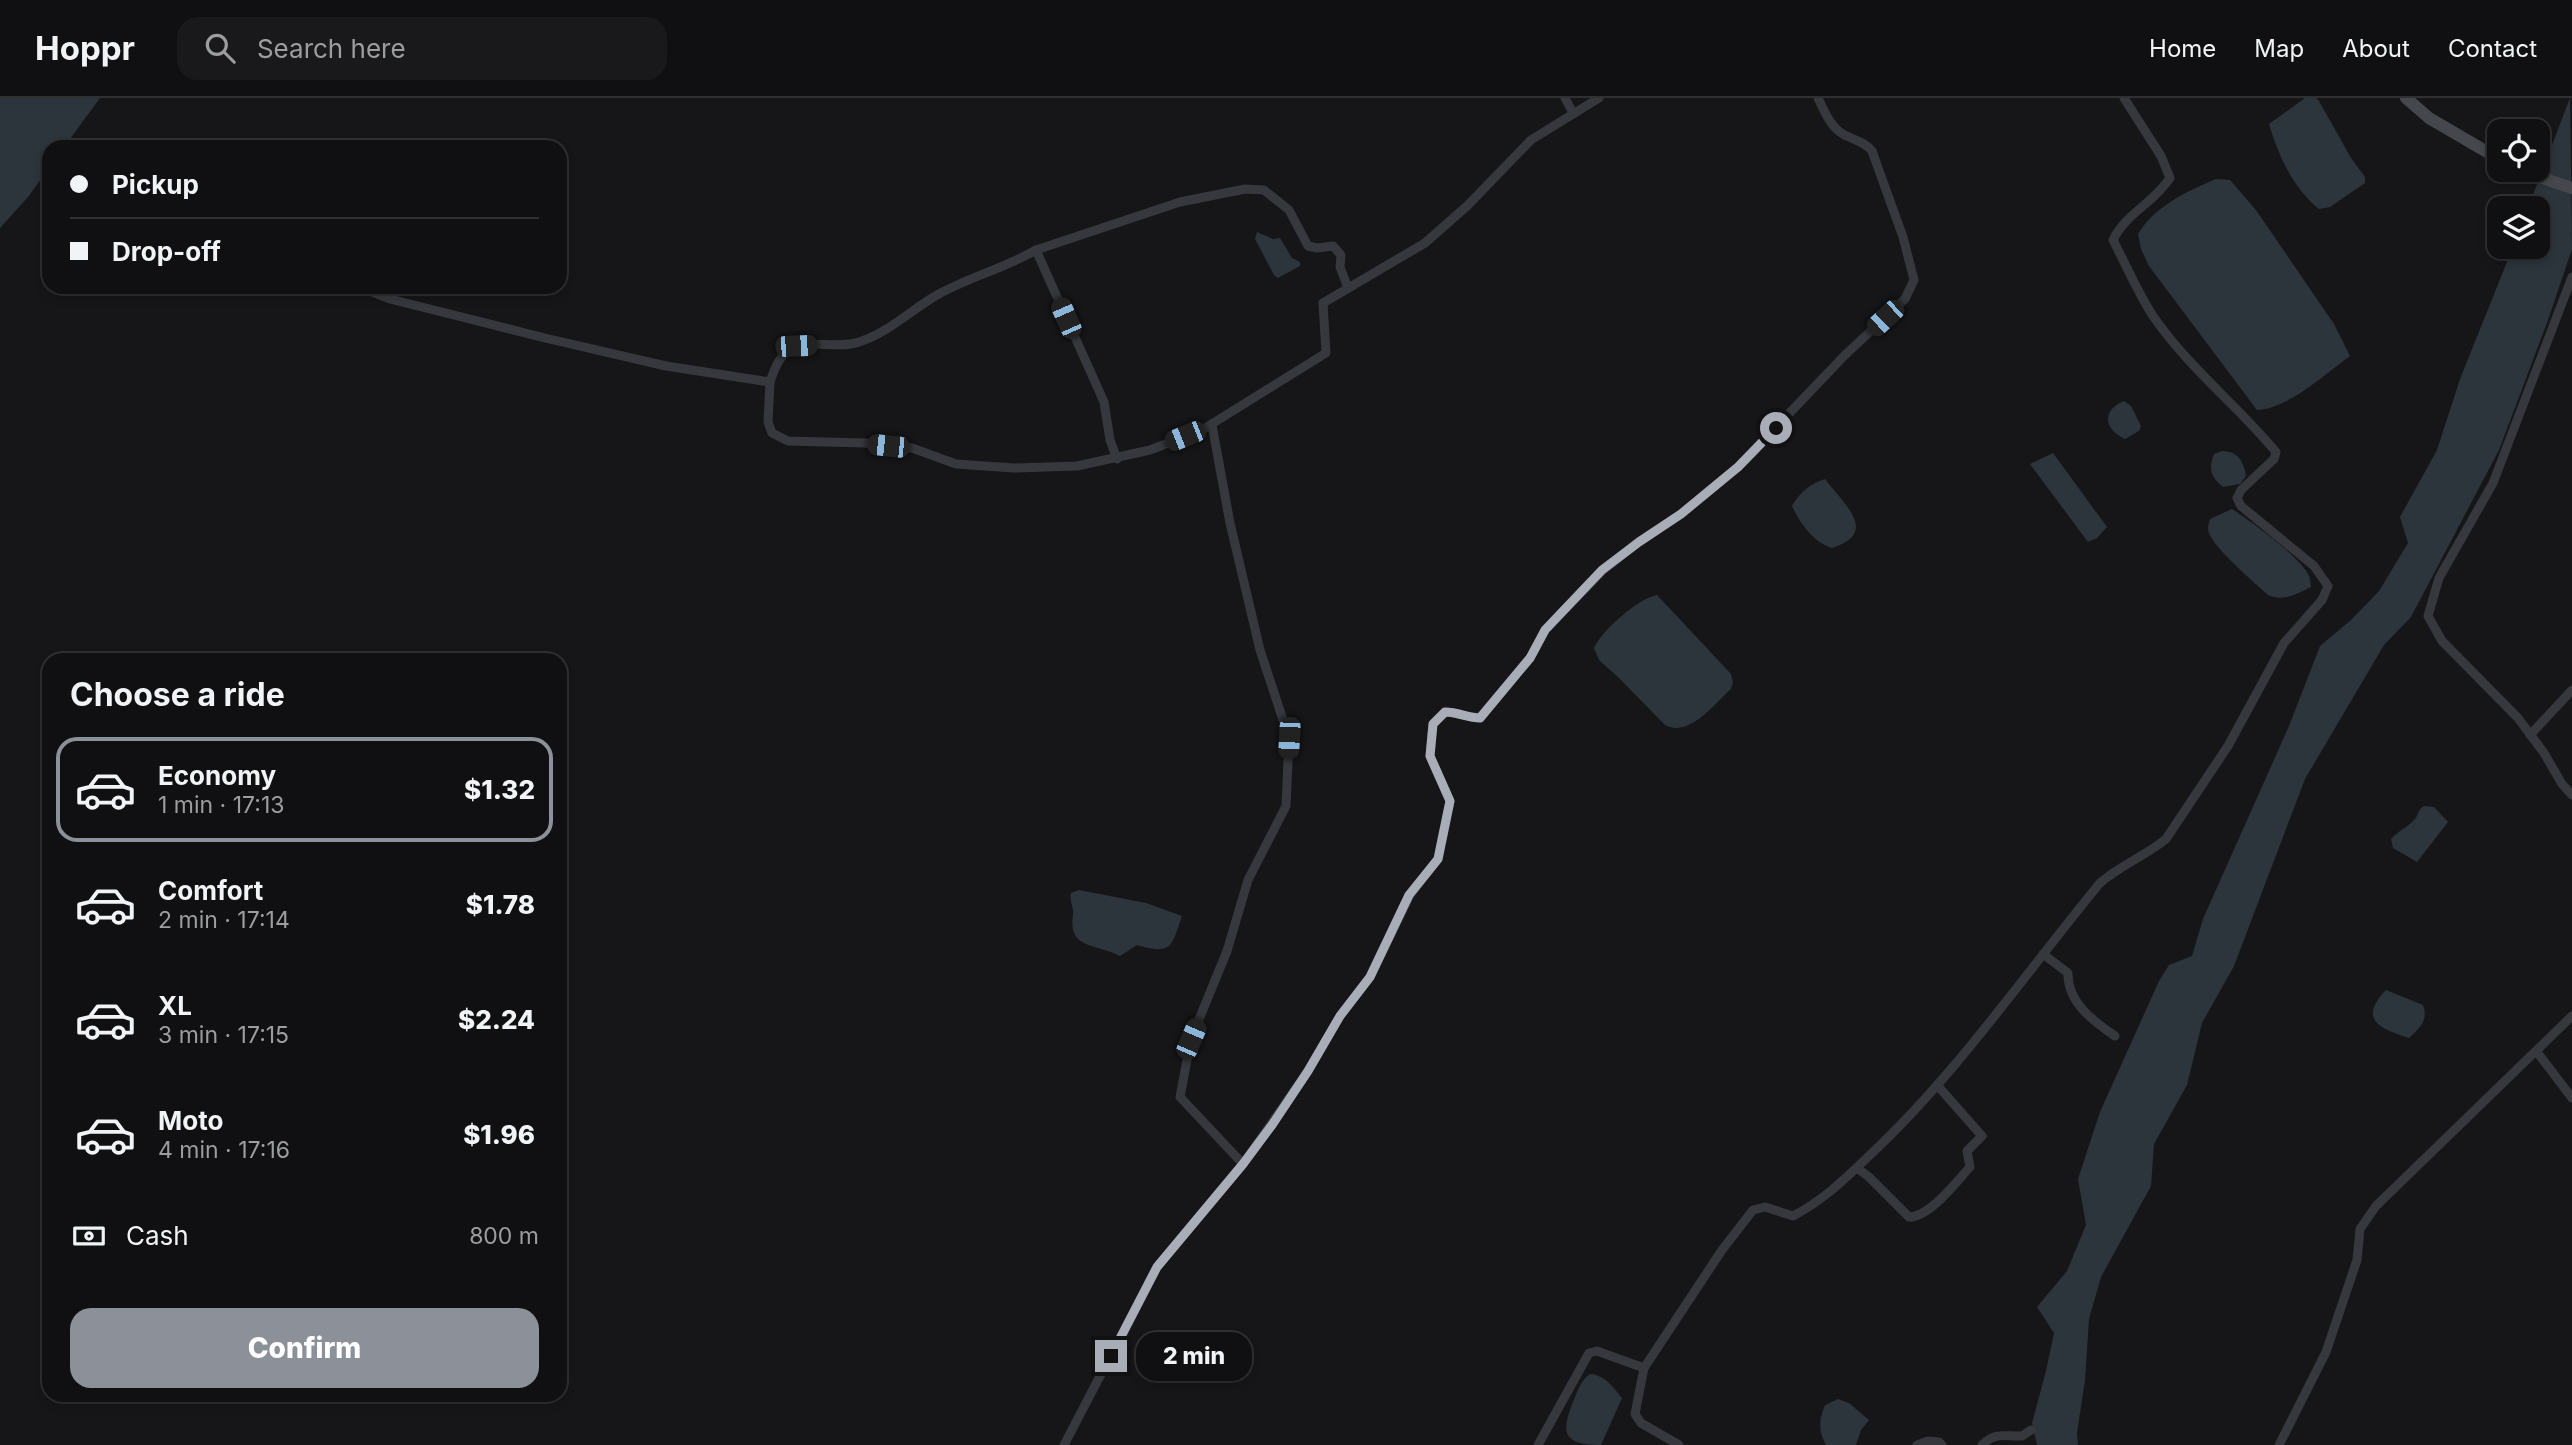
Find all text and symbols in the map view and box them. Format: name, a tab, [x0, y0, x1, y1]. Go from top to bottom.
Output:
search box	[177, 17, 667, 80]
text: Hoppr	[35, 28, 135, 68]
icon: search	[201, 29, 239, 67]
text: Search here	[257, 33, 406, 64]
text: Home	[2149, 34, 2216, 63]
text: Map	[2254, 34, 2304, 63]
text: About	[2342, 34, 2410, 63]
text: Contact	[2448, 34, 2537, 63]
map controls	[2487, 119, 2550, 259]
button: locate	[2487, 119, 2550, 182]
text: Pickup	[112, 169, 199, 200]
button: layers	[2487, 196, 2550, 259]
text: Drop-off	[112, 236, 221, 267]
car	[1048, 295, 1085, 341]
car	[1863, 296, 1908, 340]
car	[775, 335, 818, 357]
route start	[1760, 412, 1792, 444]
car	[1162, 418, 1209, 454]
car	[867, 433, 910, 459]
text: Choose a ride	[70, 675, 285, 714]
car	[1278, 716, 1301, 760]
icon: car	[74, 758, 137, 821]
text: Economy	[158, 760, 276, 791]
text: $1.32	[464, 774, 535, 805]
text: 1 min · 17:13	[158, 791, 284, 819]
icon: car	[74, 873, 137, 936]
text: Comfort	[158, 875, 263, 906]
text: $1.78	[466, 889, 535, 920]
text: 2 min · 17:14	[158, 906, 290, 934]
icon: car	[74, 988, 137, 1051]
text: XL	[158, 990, 192, 1021]
text: $2.24	[458, 1004, 535, 1035]
car	[1174, 1016, 1209, 1062]
text: 3 min · 17:15	[158, 1021, 289, 1049]
icon: car	[74, 1103, 137, 1166]
text: Moto	[158, 1105, 223, 1136]
text: $1.96	[463, 1119, 535, 1150]
text: 4 min · 17:16	[158, 1136, 290, 1164]
icon: cash	[70, 1217, 108, 1255]
text: Cash	[126, 1220, 189, 1251]
text: 800 m	[469, 1222, 539, 1250]
button: Confirm	[70, 1308, 539, 1388]
callout: 2 min	[1136, 1332, 1251, 1380]
route end	[1095, 1340, 1127, 1372]
text: 2 min	[1163, 1342, 1225, 1370]

